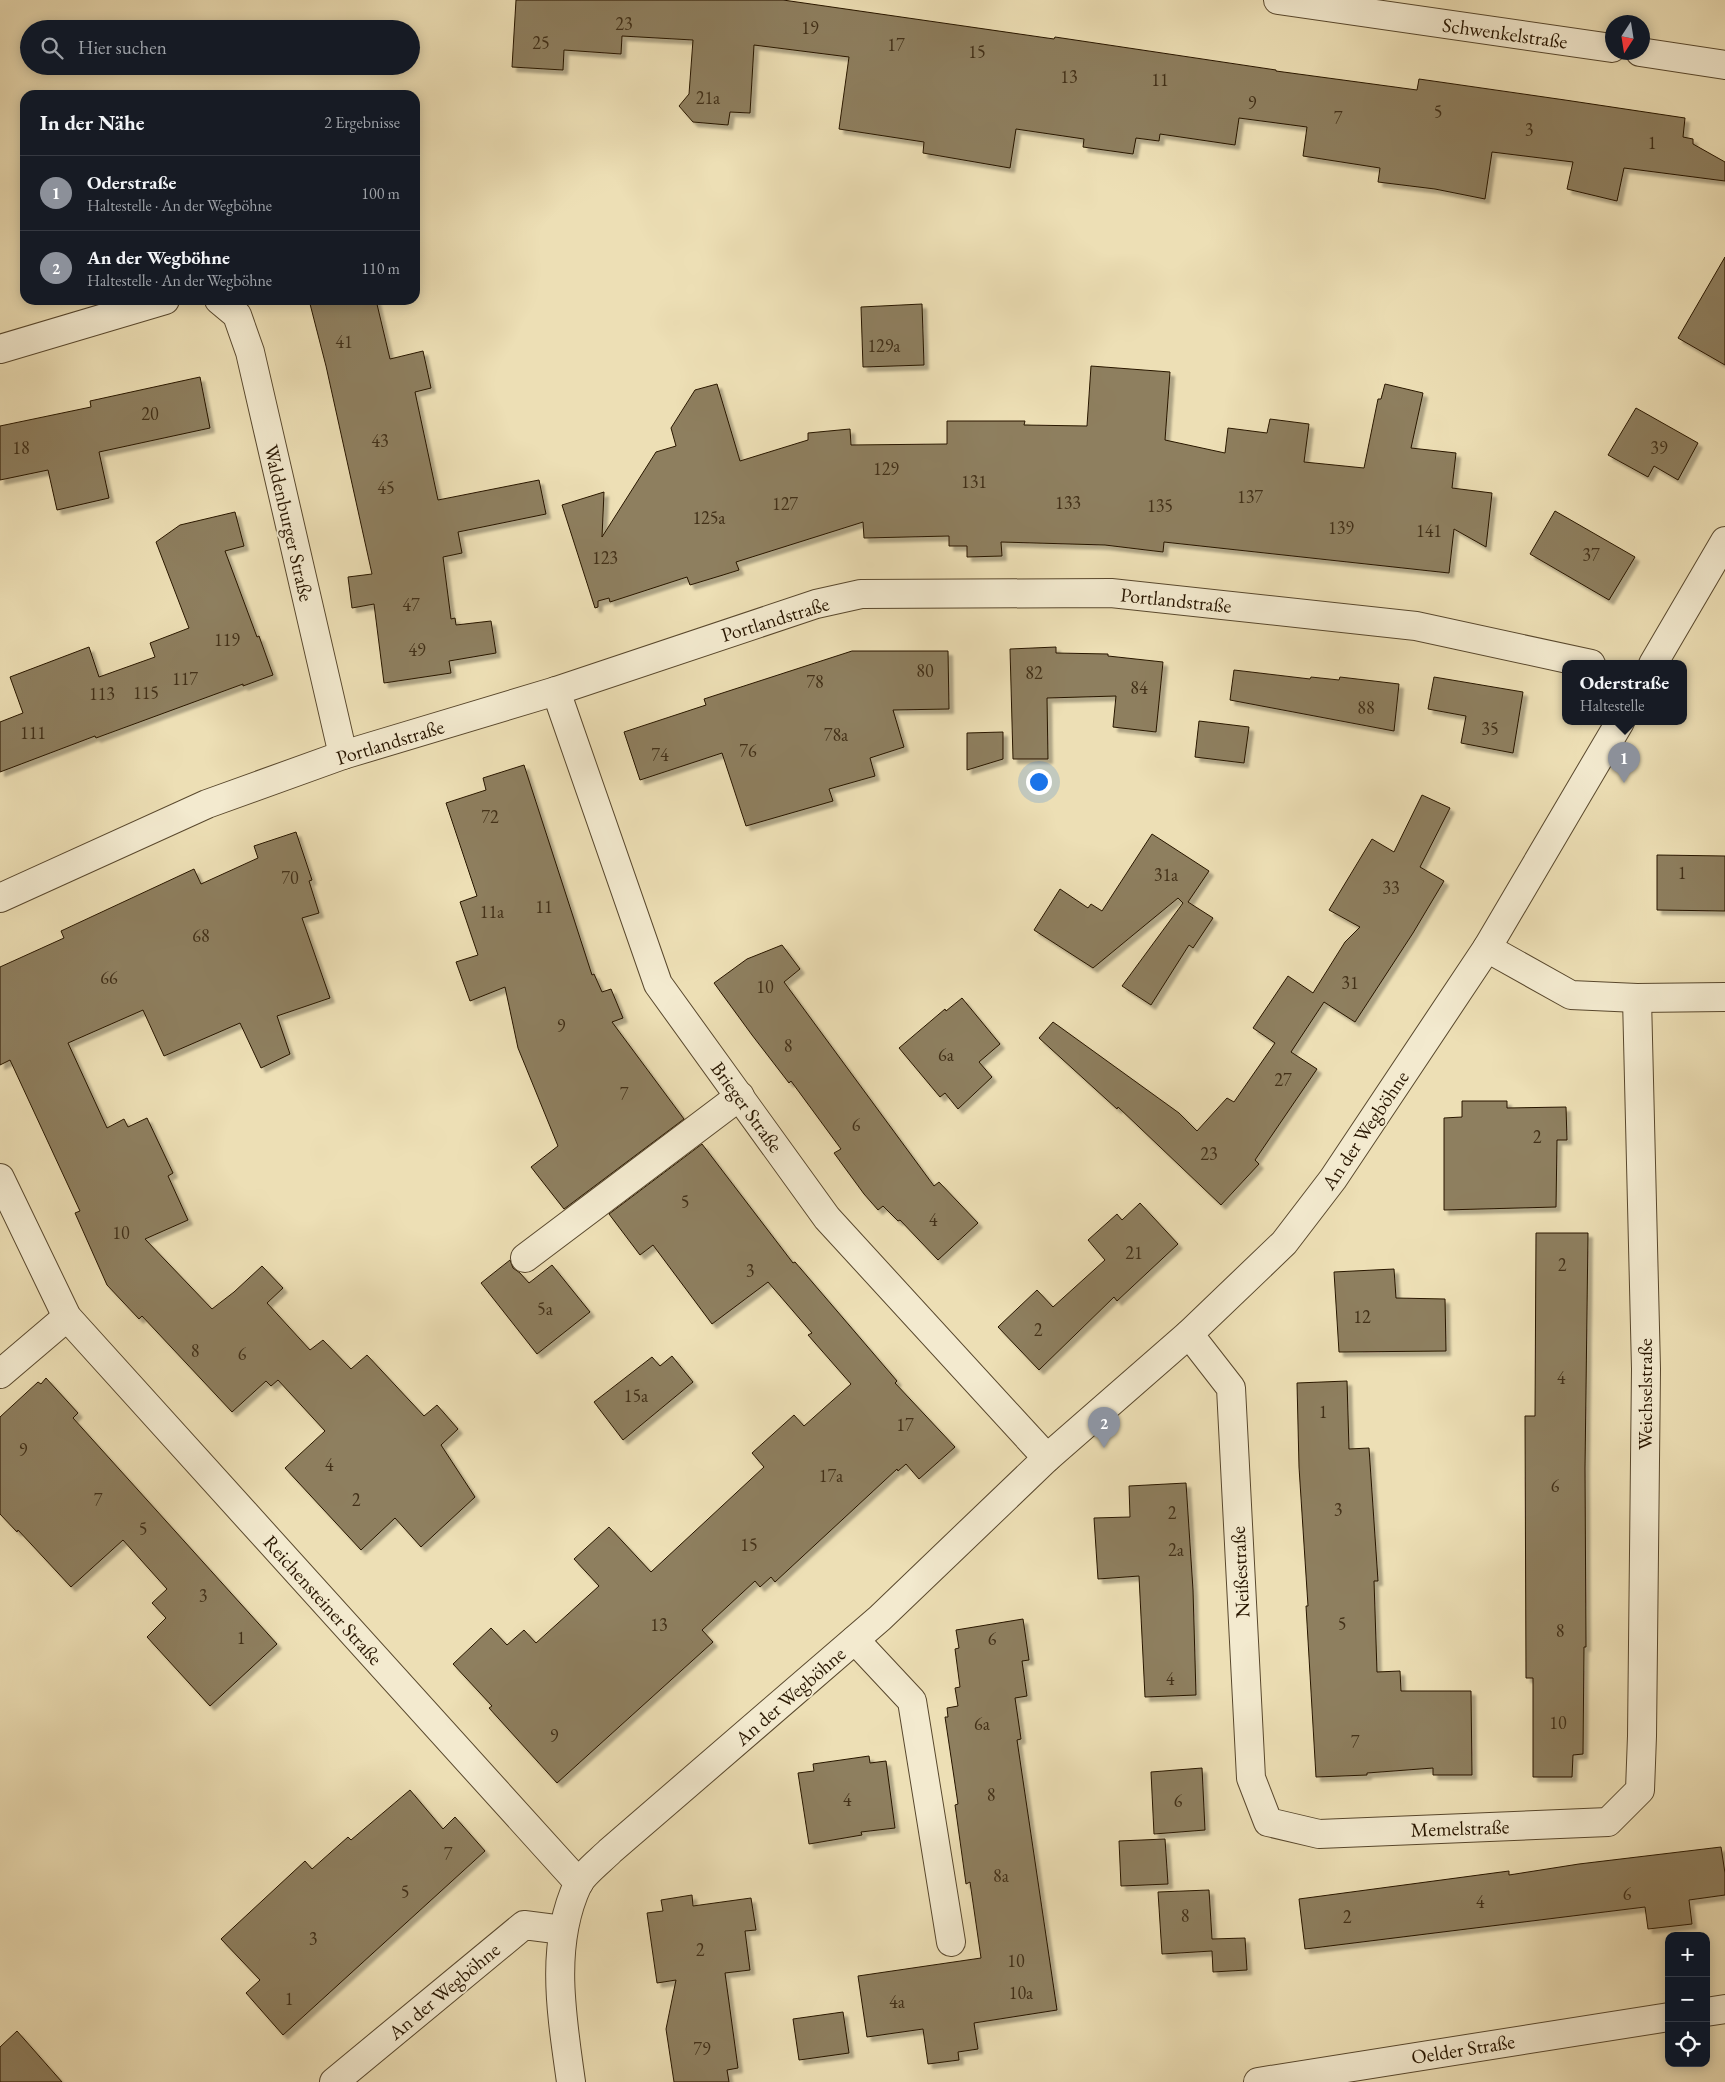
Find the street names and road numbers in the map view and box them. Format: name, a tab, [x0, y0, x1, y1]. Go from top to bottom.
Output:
street label: Schwenkelstraße	[1441, 11, 1569, 55]
street label: Waldenburger Straße	[258, 442, 320, 604]
street label: Portlandstraße	[1119, 581, 1233, 619]
street label: Portlandstraße	[718, 590, 832, 648]
street label: Portlandstraße	[333, 713, 447, 771]
street label: Brieger Straße	[705, 1056, 789, 1158]
street label: An der Wegböhne	[1315, 1065, 1415, 1195]
street label: Weichselstraße	[1632, 1338, 1658, 1450]
street label: Neißestraße	[1225, 1525, 1255, 1618]
street label: Reichensteiner Straße	[258, 1529, 388, 1671]
street label: An der Wegböhne	[728, 1641, 851, 1752]
street label: Memelstraße	[1410, 1813, 1510, 1843]
street label: An der Wegböhne	[382, 1936, 506, 2046]
street label: Oelder Straße	[1409, 2028, 1517, 2070]

